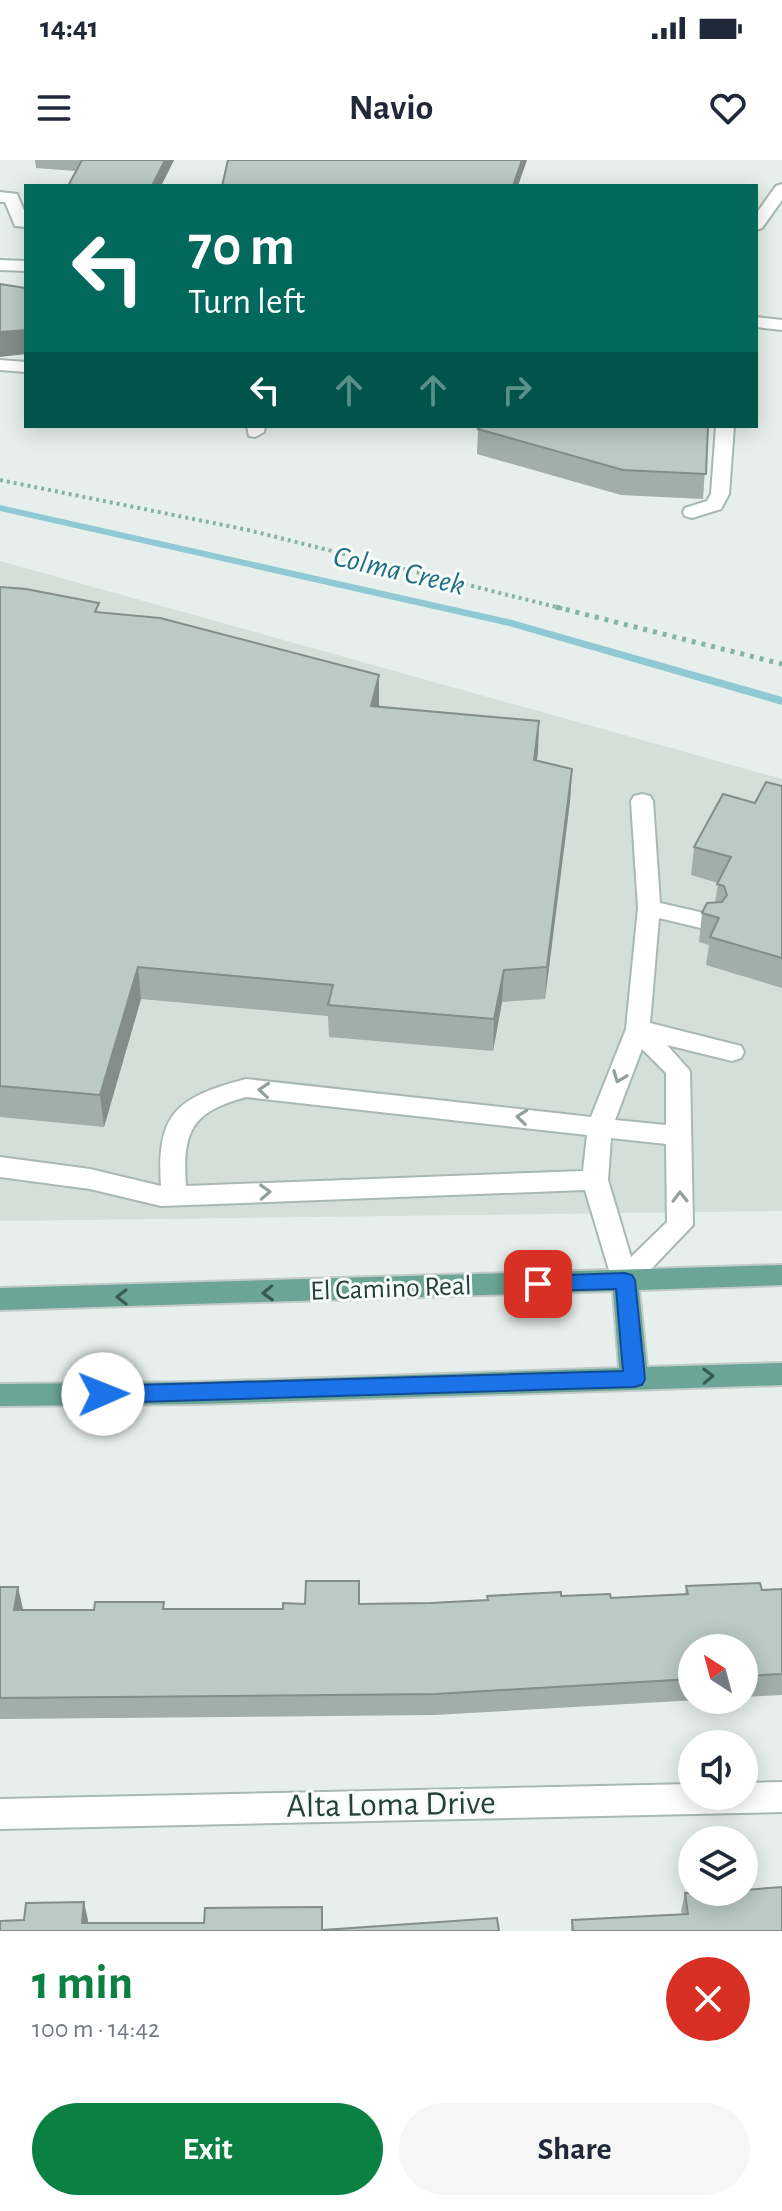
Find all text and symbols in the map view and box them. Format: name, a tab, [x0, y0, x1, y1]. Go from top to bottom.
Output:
text: 14:41	[40, 13, 99, 43]
icon: menu	[32, 86, 76, 130]
icon: heart	[706, 86, 750, 130]
text: Navio	[349, 90, 433, 126]
icon: left	[56, 216, 160, 320]
text: 70 m	[188, 219, 295, 275]
text: Turn left	[188, 284, 305, 320]
icon: left	[243, 368, 287, 412]
icon: ahead	[327, 368, 371, 412]
icon: ahead	[411, 368, 455, 412]
icon: right	[495, 368, 539, 412]
water label: Colma Creek	[330, 541, 468, 601]
one-way arrow	[612, 1069, 629, 1083]
one-way arrow	[257, 1082, 270, 1099]
one-way arrow	[515, 1109, 528, 1126]
one-way arrow	[259, 1184, 272, 1201]
one-way arrow	[671, 1190, 689, 1203]
pin	[504, 1250, 572, 1318]
icon: arrive	[516, 1262, 560, 1306]
street label: El Camino Real	[310, 1272, 472, 1306]
one-way arrow	[261, 1284, 274, 1302]
one-way arrow	[115, 1288, 128, 1305]
position arrow	[61, 1352, 145, 1436]
one-way arrow	[702, 1368, 715, 1385]
north arrow	[678, 1634, 758, 1714]
map controls	[678, 1634, 758, 1906]
button: sound	[678, 1730, 758, 1810]
street label: Alta Loma Drive	[286, 1786, 496, 1824]
button: layers	[678, 1826, 758, 1906]
button: close	[666, 1957, 750, 2041]
text: 1 min	[32, 1960, 133, 2008]
text: 100 m · 14:42	[32, 2016, 160, 2042]
button: Exit	[32, 2103, 383, 2195]
button: Share	[399, 2103, 750, 2195]

